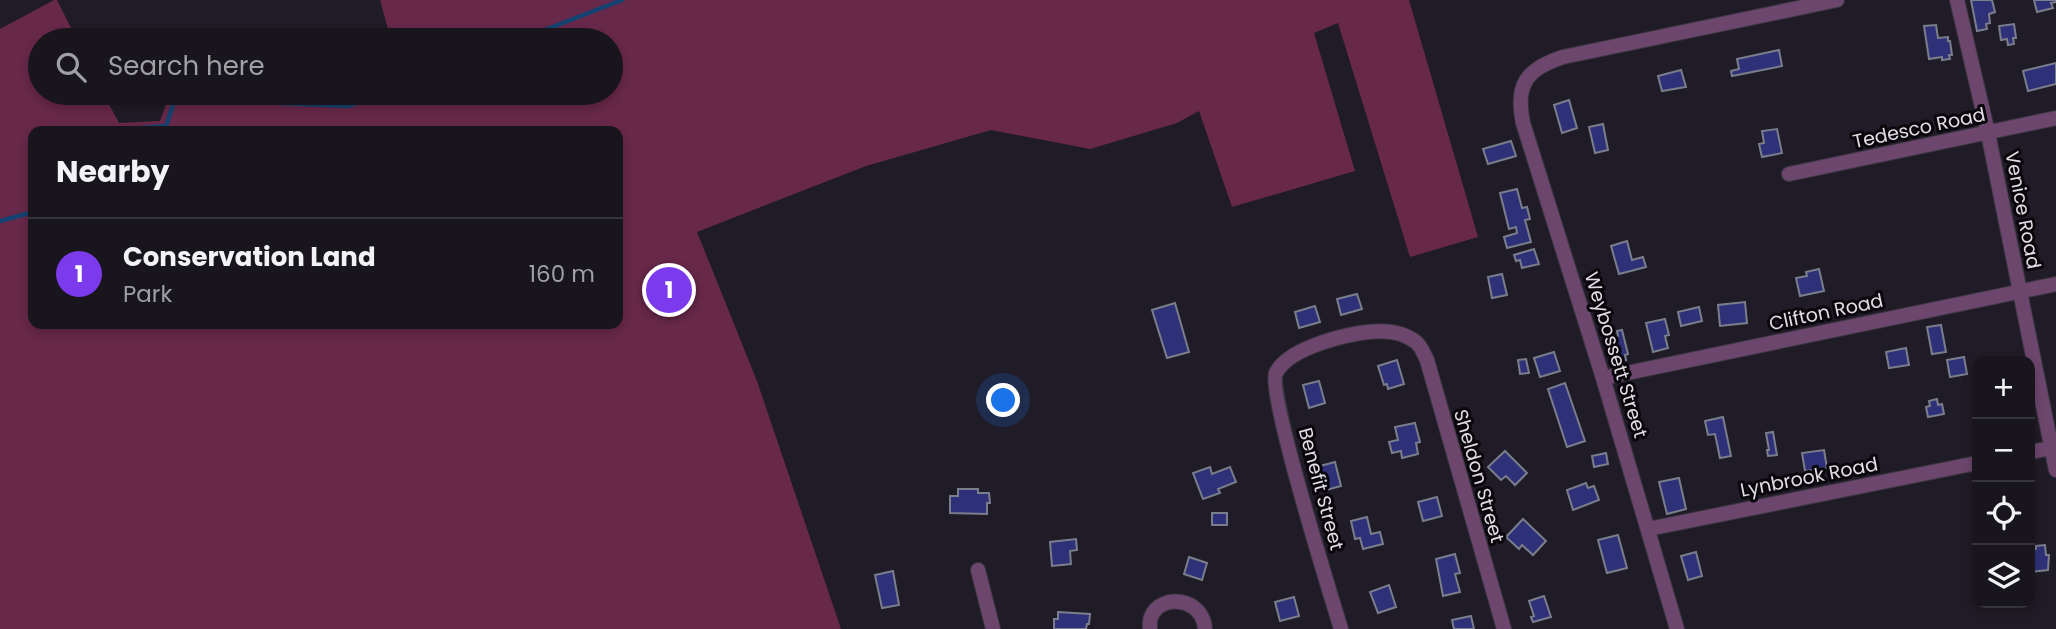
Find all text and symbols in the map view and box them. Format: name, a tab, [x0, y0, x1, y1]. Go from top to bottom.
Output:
search box	[28, 28, 623, 105]
icon: search	[52, 48, 90, 86]
text: Search here	[108, 48, 265, 84]
street label: Tedesco Road	[1850, 101, 1988, 155]
street label: Venice Road	[1998, 149, 2048, 271]
text: Nearby	[56, 150, 170, 193]
text: Conservation Land	[123, 239, 376, 275]
text: 1	[75, 258, 83, 290]
text: 160 m	[529, 258, 595, 290]
pin: 1	[646, 264, 692, 316]
street label: Weybossett Street	[1578, 269, 1654, 441]
text: Park	[123, 278, 172, 310]
street label: Clifton Road	[1766, 287, 1886, 337]
map controls	[1972, 356, 2035, 608]
button: +	[1972, 356, 2035, 419]
your location	[986, 383, 1020, 417]
street label: Sheldon Street	[1447, 406, 1511, 546]
button: −	[1972, 419, 2035, 482]
street label: Benefit Street	[1292, 425, 1350, 553]
street label: Lynbrook Road	[1738, 450, 1880, 504]
button: locate	[1972, 482, 2035, 545]
button: layers	[1972, 545, 2035, 608]

